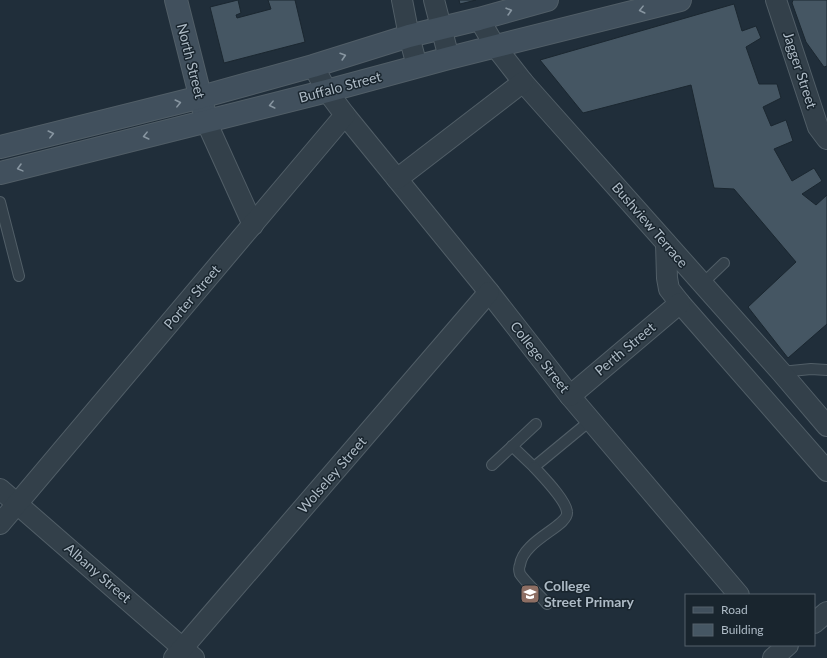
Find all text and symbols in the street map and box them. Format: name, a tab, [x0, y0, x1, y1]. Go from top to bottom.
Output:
one-way arrow	[639, 5, 645, 13]
one-way arrow	[505, 7, 512, 16]
street label: North Street	[174, 22, 209, 100]
street label: Jagger Street	[780, 29, 821, 110]
one-way arrow	[340, 53, 347, 61]
street label: Buffalo Street	[297, 67, 383, 106]
one-way arrow	[174, 99, 181, 107]
one-way arrow	[269, 100, 275, 108]
one-way arrow	[48, 130, 55, 139]
one-way arrow	[143, 132, 149, 140]
one-way arrow	[16, 163, 23, 172]
street label: Bushview Terrace	[609, 179, 692, 271]
street label: Porter Street	[160, 261, 223, 332]
street label: College Street	[507, 318, 574, 396]
street label: Perth Street	[591, 318, 658, 379]
street label: Wolseley Street	[294, 433, 370, 517]
street label: Albany Street	[62, 539, 135, 606]
place label: College Street Primary	[544, 577, 634, 610]
school or university icon: College Street Primary	[519, 583, 541, 605]
legend	[685, 594, 815, 646]
text: Road	[721, 602, 748, 617]
text: Building	[721, 622, 764, 637]

